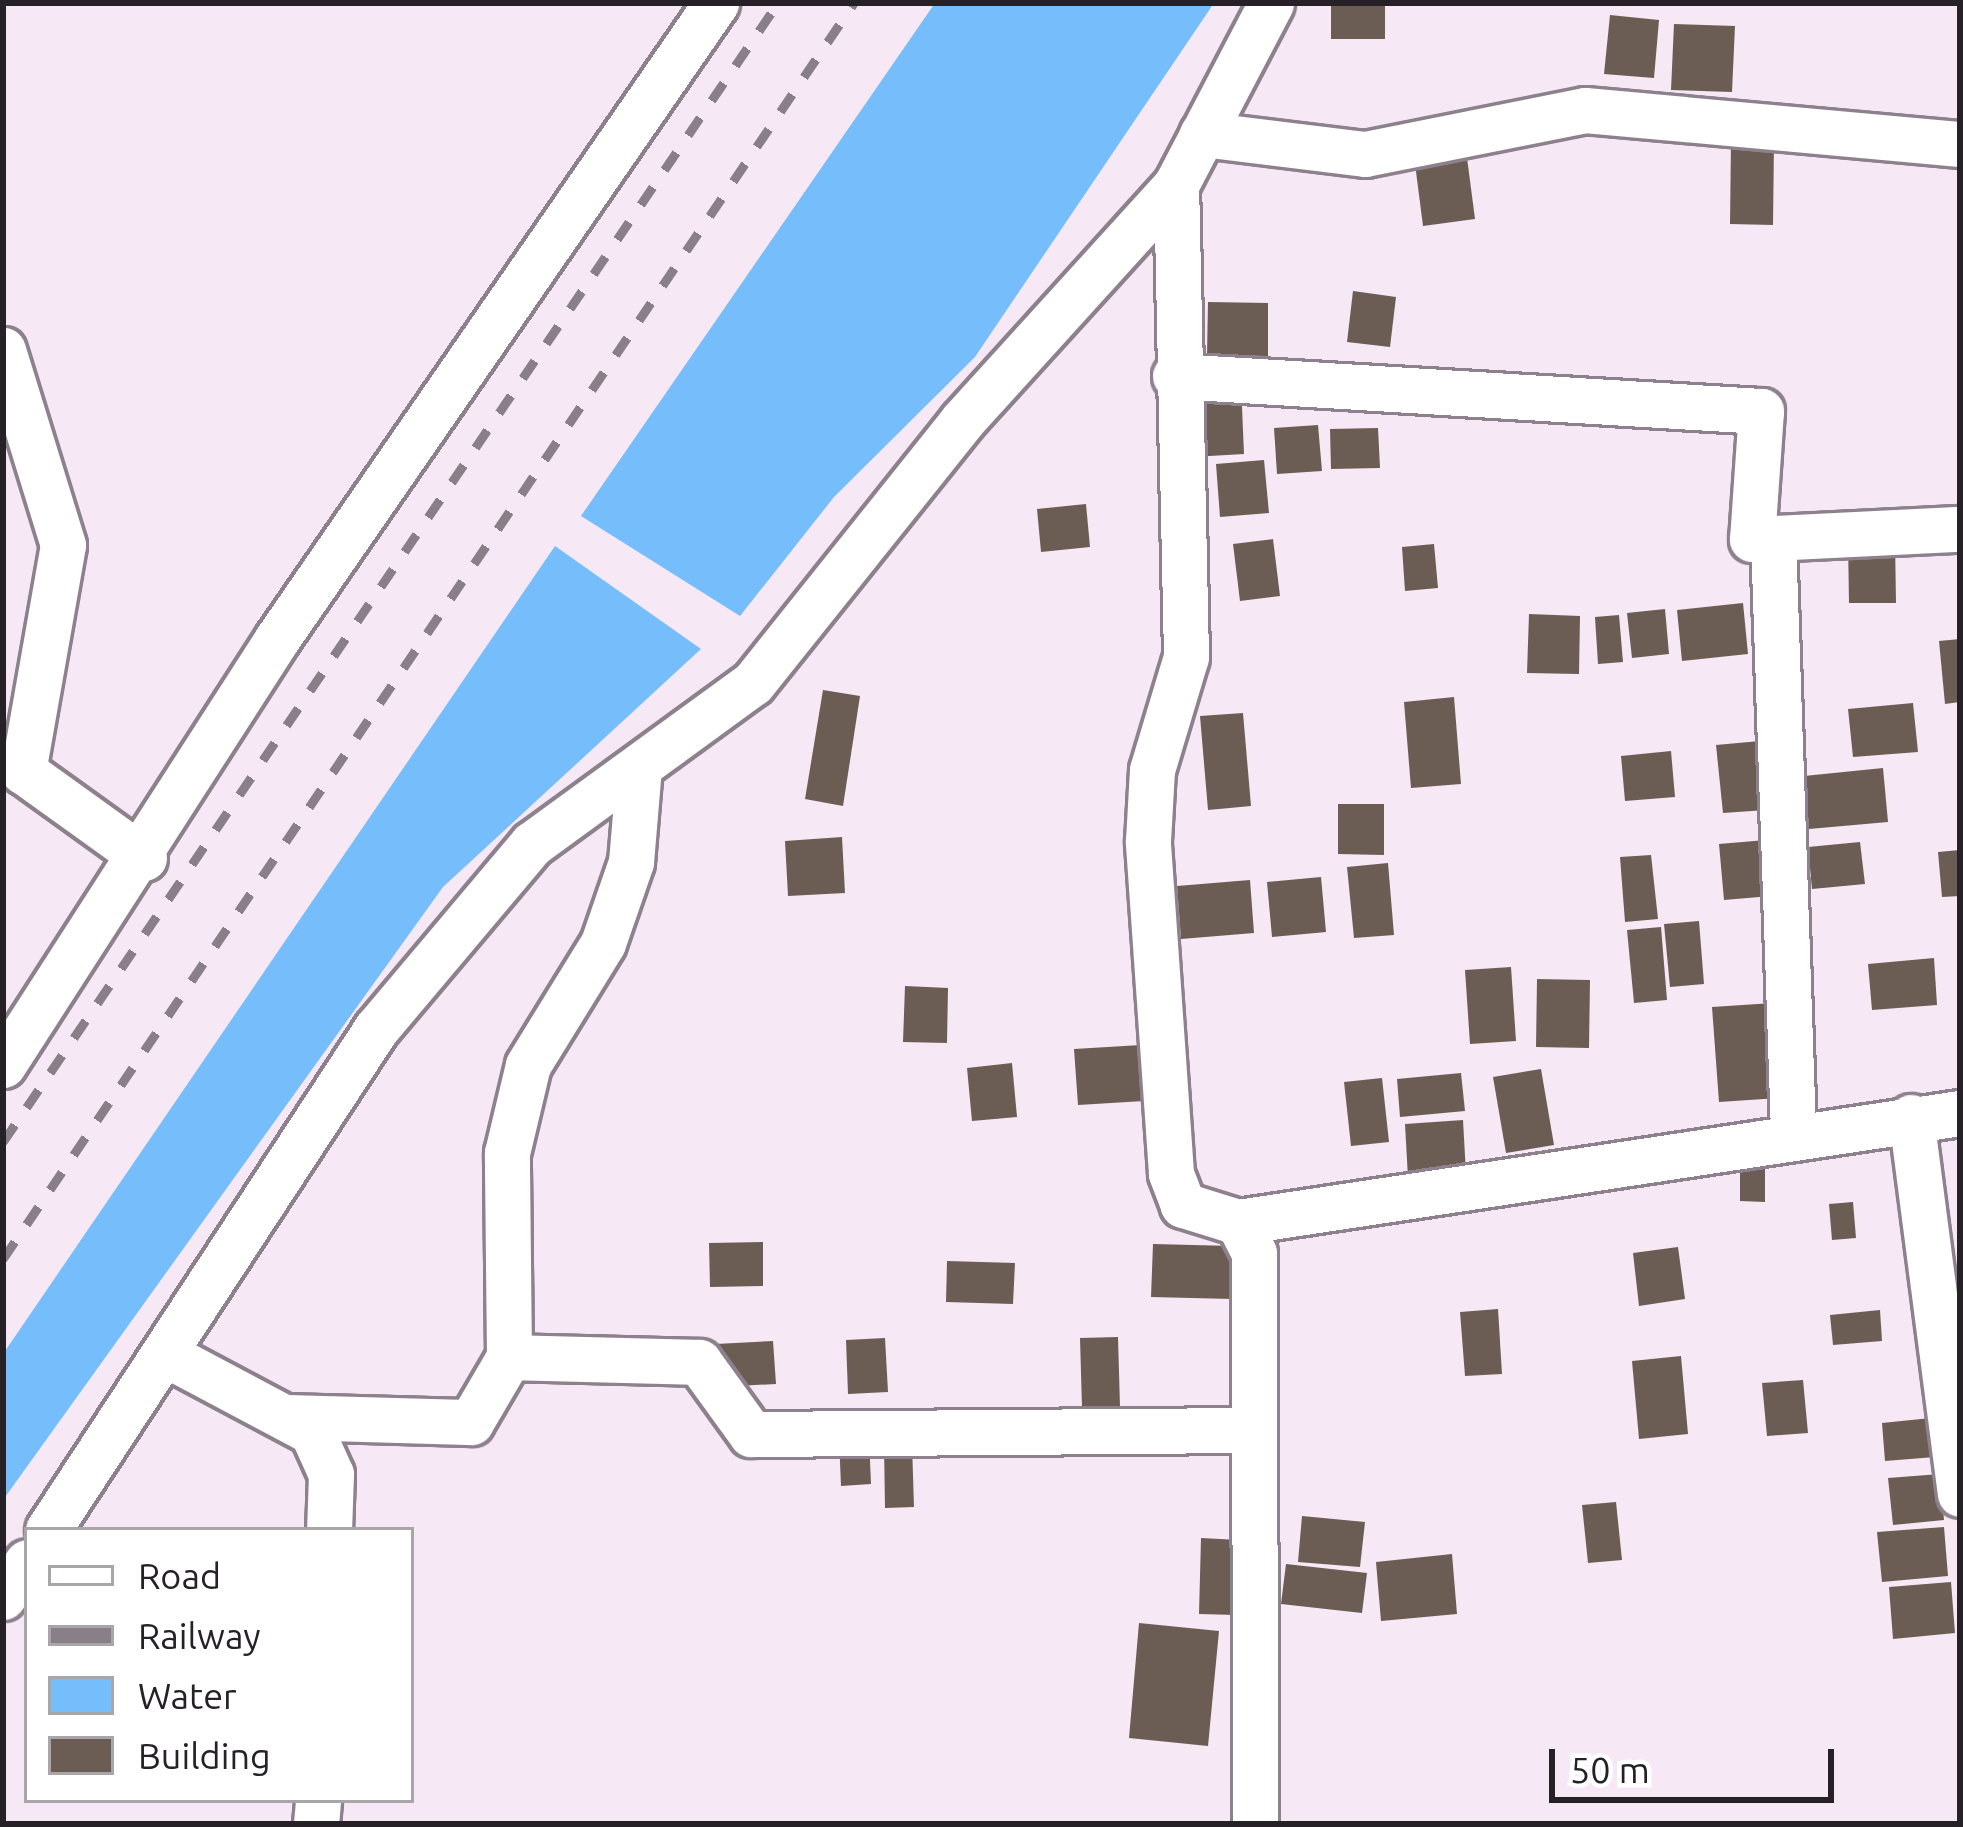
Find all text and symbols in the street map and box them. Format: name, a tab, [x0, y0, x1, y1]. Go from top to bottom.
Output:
legend	[24, 1527, 414, 1803]
text: Road	[138, 1555, 221, 1596]
text: Railway	[138, 1615, 261, 1656]
text: Water	[138, 1675, 237, 1716]
scale bar	[1555, 1725, 1840, 1799]
text: Building	[138, 1735, 271, 1776]
text: 50 m	[1570, 1749, 1650, 1790]

